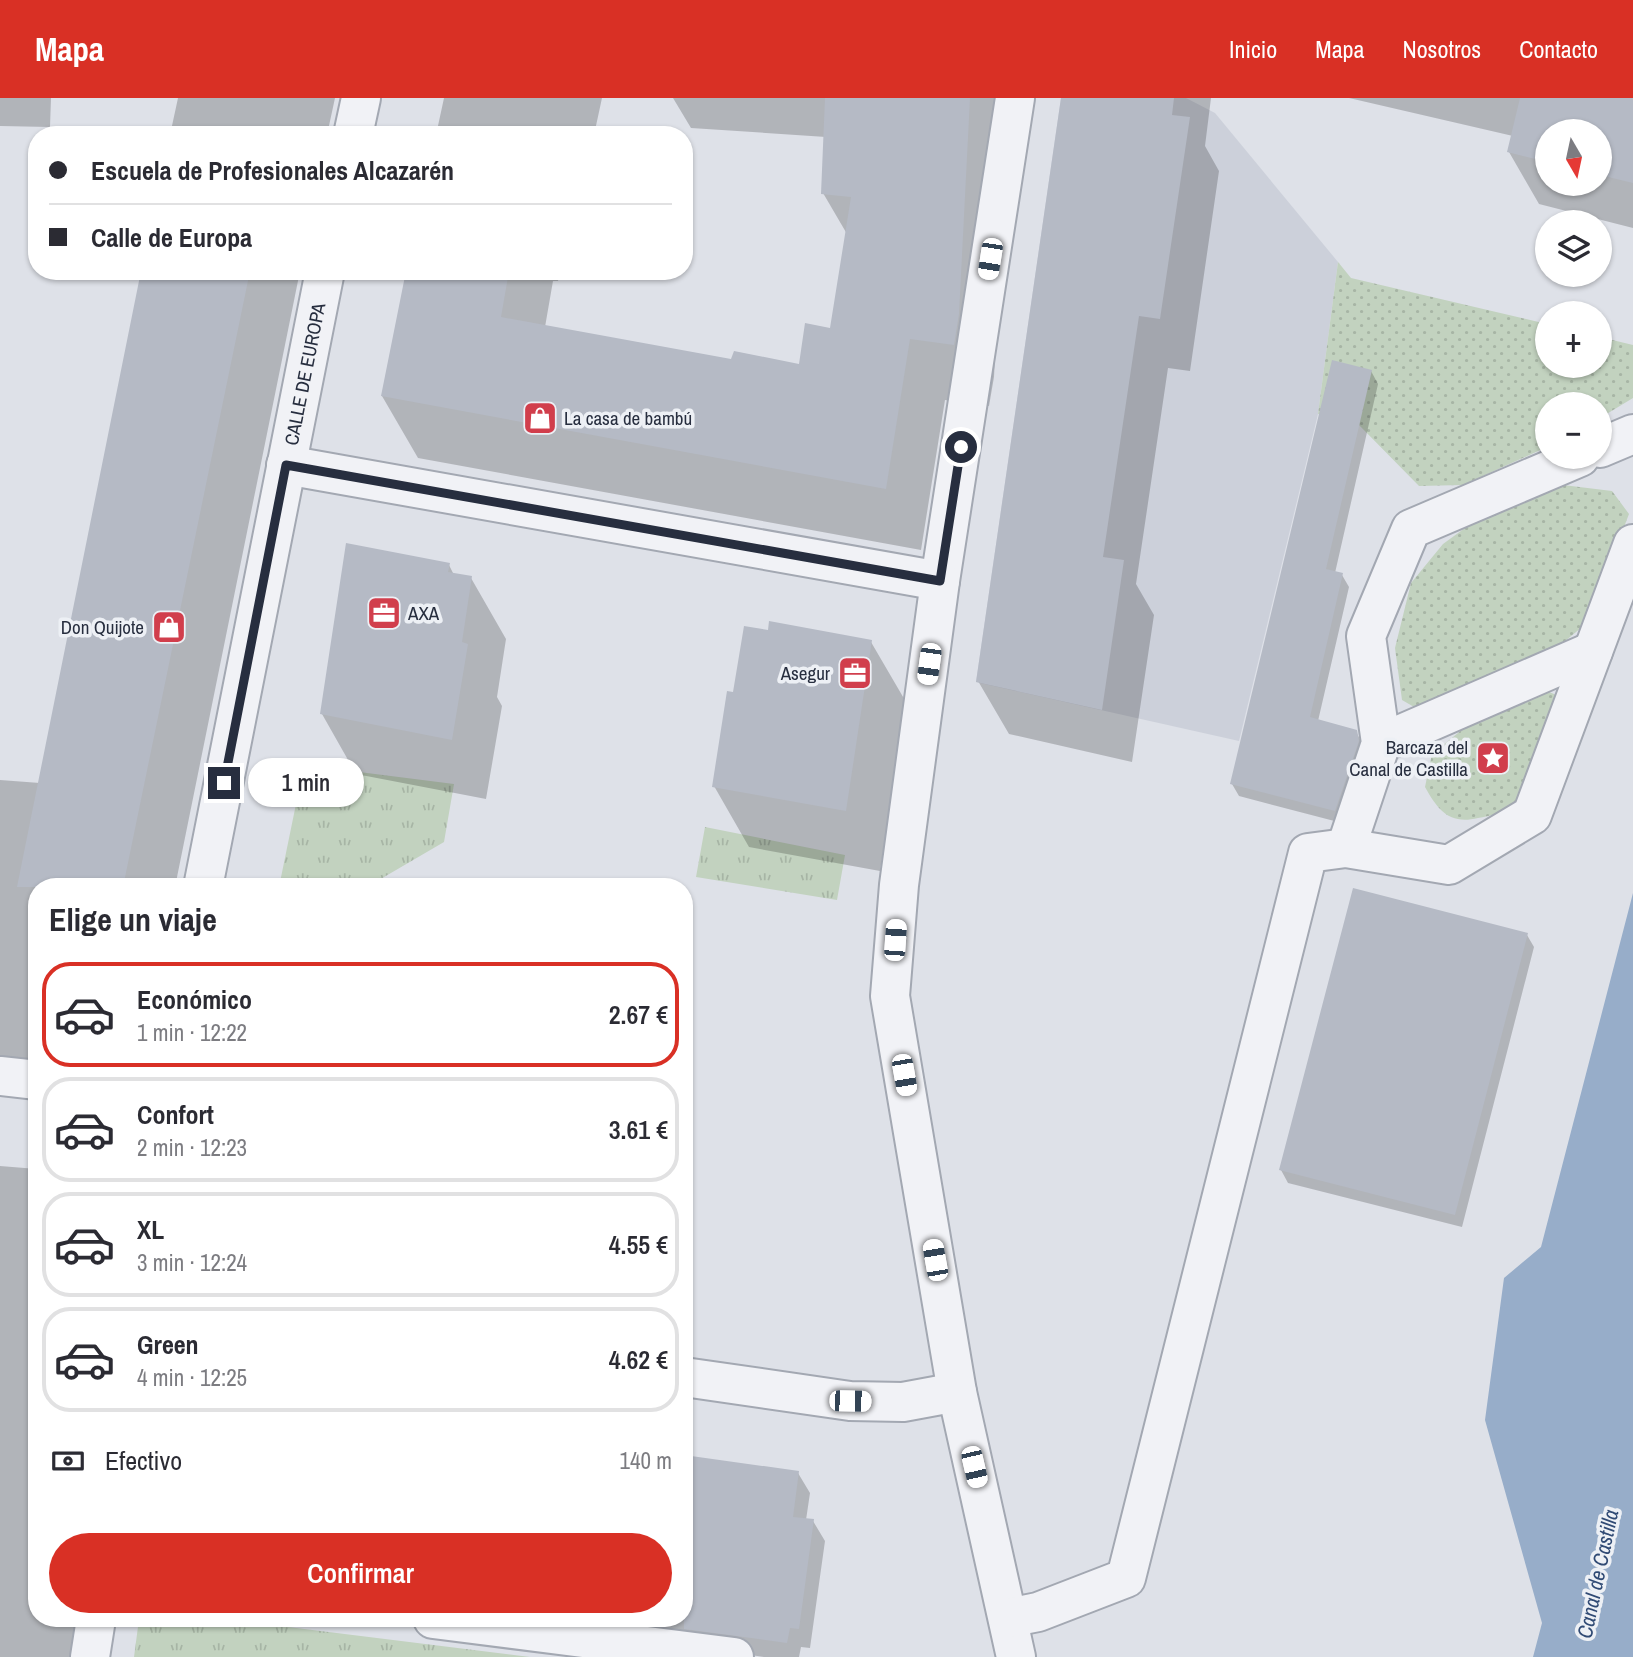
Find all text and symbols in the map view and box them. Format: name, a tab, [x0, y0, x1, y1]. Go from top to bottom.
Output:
text: Mapa	[35, 27, 104, 71]
text: Inicio	[1229, 33, 1277, 65]
text: Mapa	[1315, 33, 1364, 65]
text: Nosotros	[1402, 33, 1481, 65]
text: Contacto	[1519, 33, 1598, 65]
north arrow	[1535, 119, 1612, 196]
map controls	[1535, 119, 1612, 469]
text: Escuela de Profesionales Alcazarén	[91, 153, 454, 188]
button: layers	[1535, 210, 1612, 287]
text: Calle de Europa	[91, 220, 252, 255]
car	[977, 237, 1004, 281]
street label: CALLE DE EUROPA	[278, 300, 332, 447]
button: +	[1535, 301, 1612, 378]
button: −	[1535, 392, 1612, 469]
shop icon: La casa de bambú	[521, 399, 559, 437]
place label: La casa de bambú	[564, 405, 692, 431]
route start	[945, 431, 977, 463]
office icon: AXA	[365, 594, 403, 632]
place label: AXA	[407, 600, 440, 626]
shop icon: Don Quijote	[150, 608, 188, 646]
place label: Don Quijote	[61, 614, 144, 640]
car	[916, 642, 943, 686]
office icon: Asegur	[836, 654, 874, 692]
place label: Asegur	[780, 660, 831, 686]
place label: Barcaza del Canal de Castilla	[1349, 734, 1468, 782]
place icon: Barcaza del Canal de Castilla	[1474, 739, 1512, 777]
callout: 1 min	[248, 758, 364, 808]
route end	[208, 767, 240, 799]
text: 1 min	[282, 767, 330, 798]
text: Elige un viaje	[49, 898, 217, 941]
car	[884, 918, 907, 962]
text: Económico	[137, 982, 252, 1017]
icon: car	[53, 983, 116, 1046]
text: 2.67 €	[609, 997, 668, 1032]
text: 1 min · 12:22	[137, 1017, 247, 1048]
car	[891, 1052, 918, 1098]
text: Confort	[137, 1097, 214, 1132]
icon: car	[53, 1098, 116, 1161]
text: 3.61 €	[609, 1112, 668, 1147]
text: 2 min · 12:23	[137, 1132, 247, 1163]
text: XL	[137, 1212, 164, 1247]
icon: car	[53, 1213, 116, 1276]
text: 4.55 €	[609, 1227, 668, 1262]
car	[922, 1237, 949, 1283]
text: 3 min · 12:24	[137, 1247, 247, 1278]
text: Green	[137, 1327, 199, 1362]
icon: car	[53, 1328, 116, 1391]
text: 4.62 €	[609, 1342, 668, 1377]
text: 4 min · 12:25	[137, 1362, 247, 1393]
car	[829, 1390, 872, 1412]
icon: cash	[49, 1442, 87, 1480]
text: Efectivo	[105, 1443, 182, 1478]
car	[960, 1444, 989, 1490]
text: 140 m	[620, 1445, 672, 1476]
water label: Canal de Castilla	[1570, 1507, 1625, 1641]
button: Confirmar	[49, 1533, 672, 1613]

